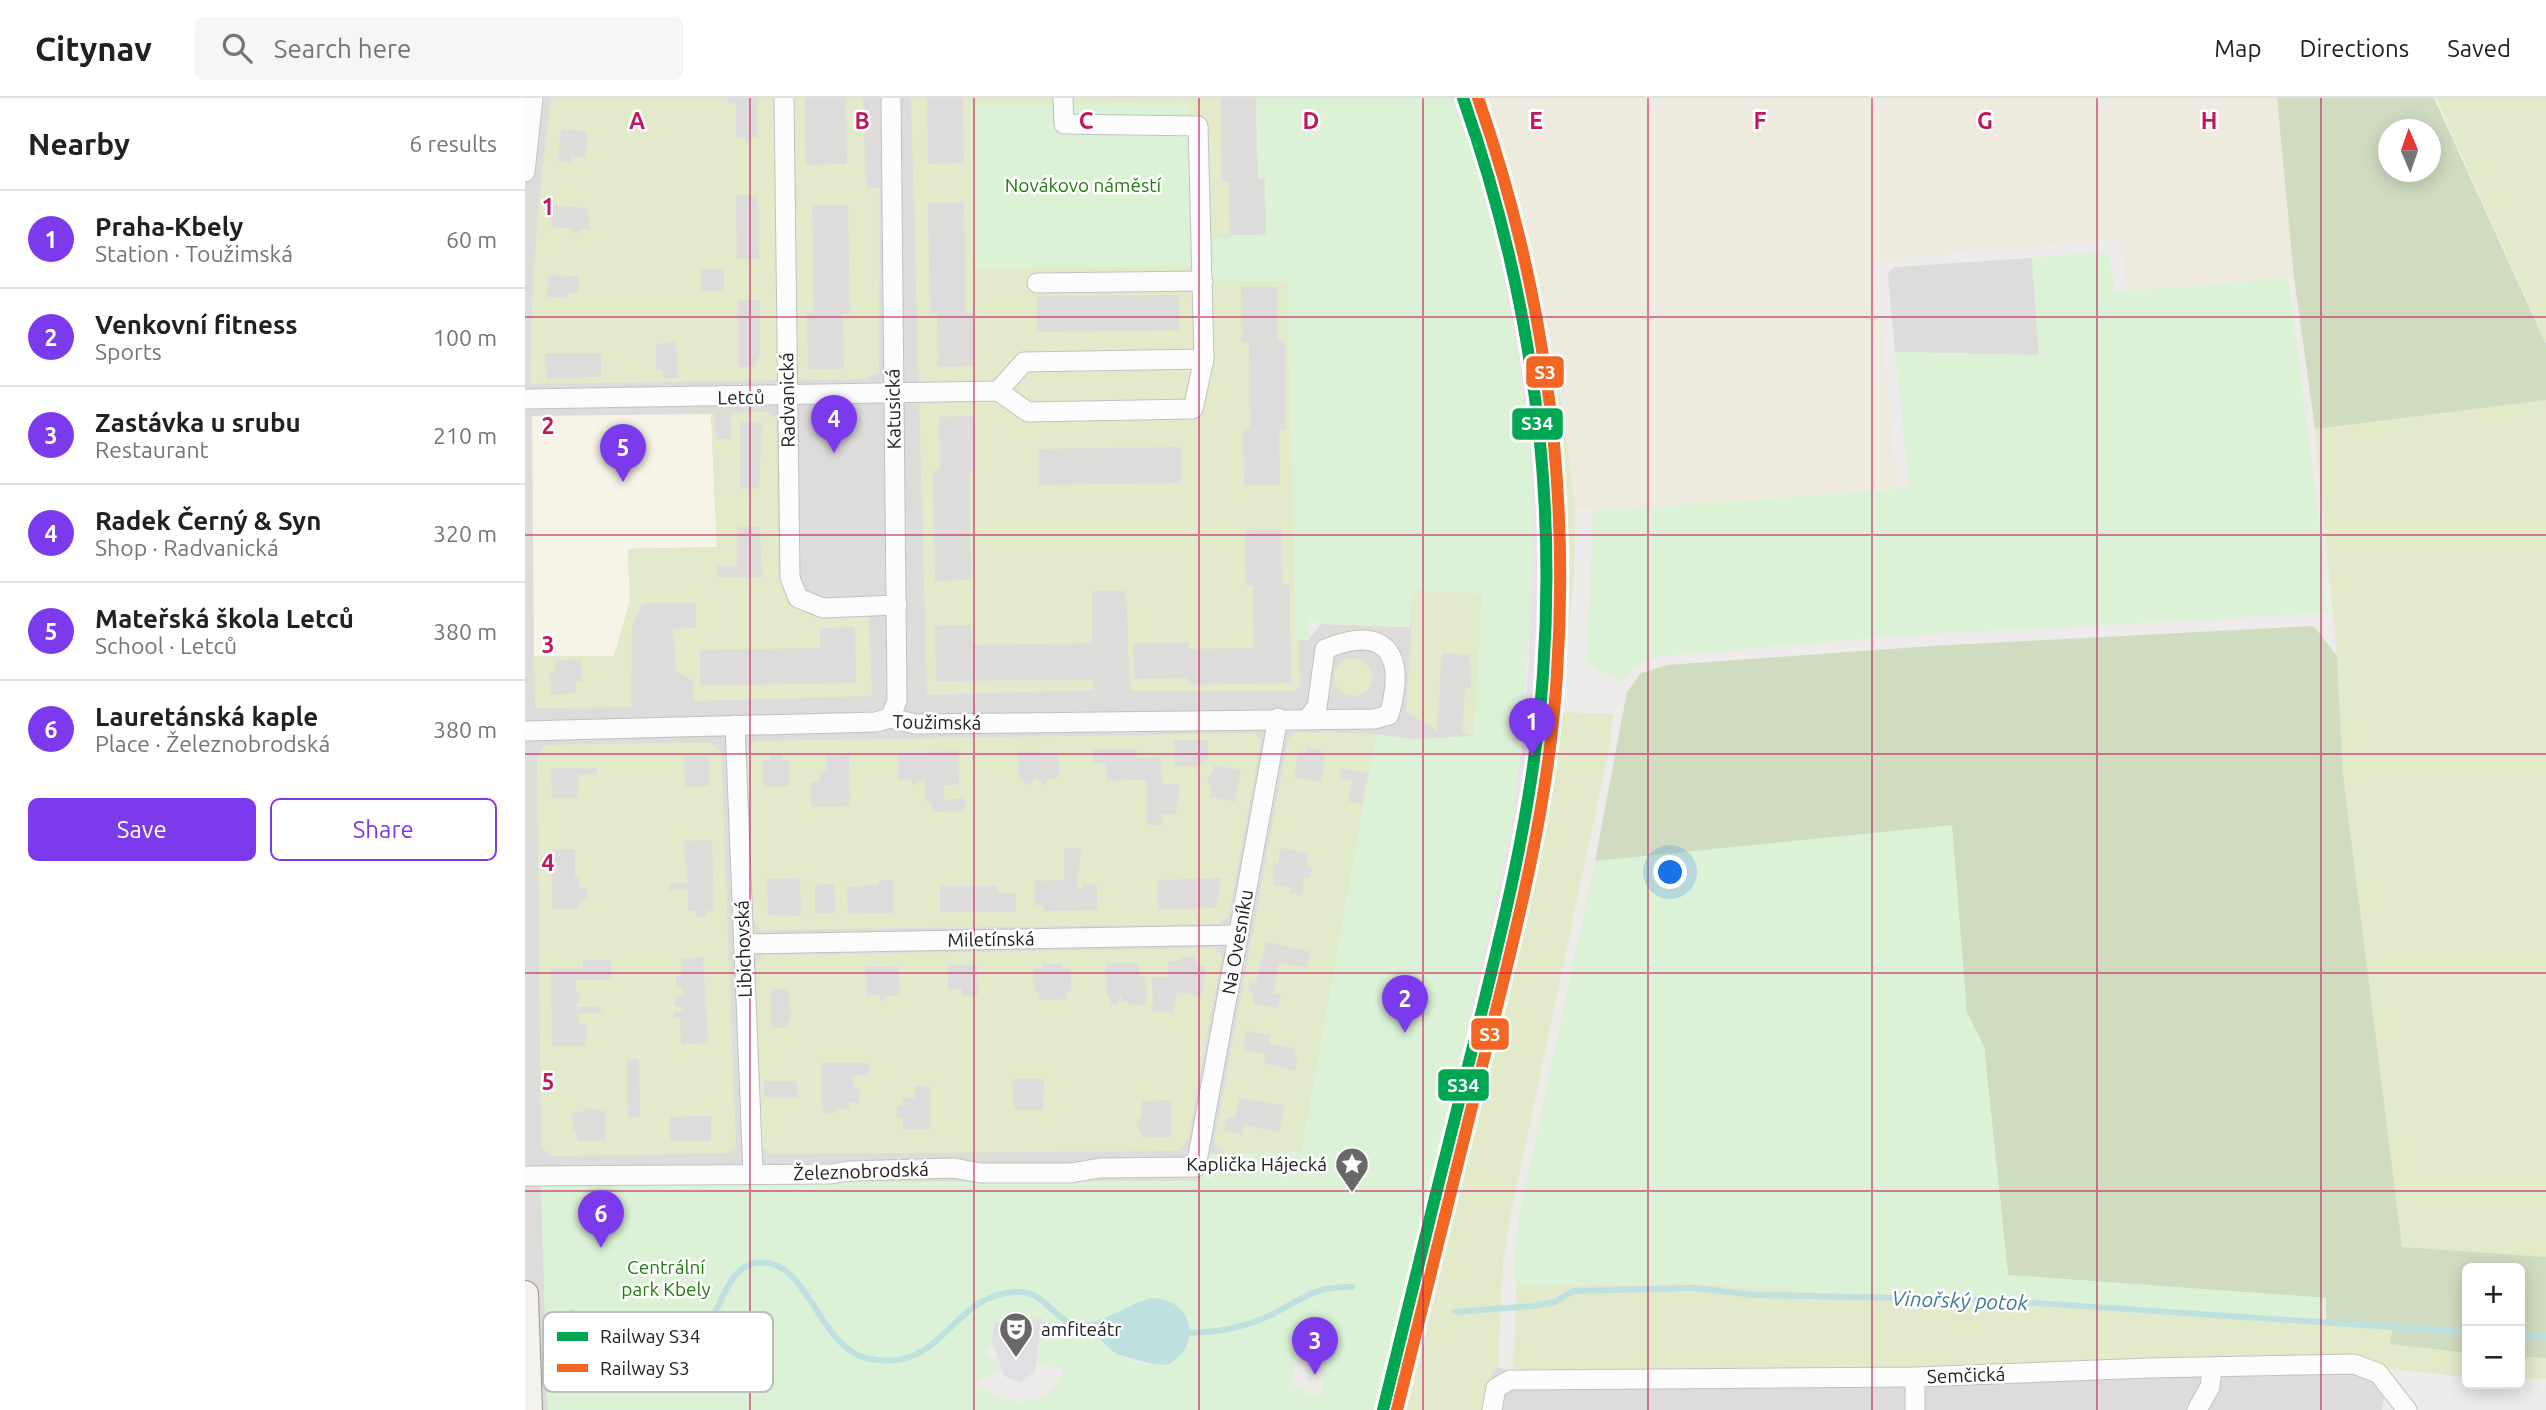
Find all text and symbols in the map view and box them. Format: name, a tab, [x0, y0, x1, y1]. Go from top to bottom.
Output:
search box	[194, 17, 684, 80]
icon: search	[218, 29, 256, 67]
text: Citynav	[35, 30, 152, 67]
text: Search here	[274, 34, 411, 63]
text: Map	[2214, 35, 2261, 62]
text: Directions	[2299, 35, 2409, 62]
text: Saved	[2447, 35, 2511, 62]
text: A	[629, 108, 645, 133]
text: B	[854, 108, 870, 133]
text: C	[1079, 108, 1094, 133]
text: D	[1303, 108, 1319, 133]
text: E	[1529, 108, 1543, 133]
text: F	[1754, 108, 1767, 133]
text: G	[1977, 108, 1993, 133]
text: H	[2201, 108, 2217, 133]
north arrow	[2378, 119, 2441, 182]
text: Nearby	[28, 127, 130, 161]
text: 6 results	[409, 131, 497, 156]
park label: Novákovo náměstí	[1005, 174, 1162, 196]
text: 1	[542, 194, 554, 219]
text: Praha-Kbely	[95, 212, 243, 241]
text: 1	[45, 227, 57, 252]
text: 60 m	[446, 227, 497, 252]
text: Station · Toužimská	[95, 241, 293, 266]
text: Venkovní fitness	[95, 310, 298, 339]
text: 2	[45, 325, 57, 350]
text: 100 m	[433, 325, 497, 350]
text: Sports	[95, 339, 162, 364]
street label: Radvanická	[775, 352, 799, 448]
line badge: S3	[1525, 355, 1565, 389]
text: S3	[1534, 361, 1556, 383]
street label: Katusická	[881, 368, 905, 450]
street label: Letců	[717, 386, 765, 408]
pin: 4	[811, 395, 857, 453]
line badge: S34	[1511, 407, 1564, 441]
text: Zastávka u srubu	[95, 408, 301, 437]
text: S34	[1521, 412, 1553, 434]
text: 2	[542, 413, 554, 438]
text: 3	[45, 423, 57, 448]
text: 210 m	[433, 423, 497, 448]
pin: 5	[600, 424, 646, 482]
text: Restaurant	[95, 437, 209, 462]
text: Radek Černý & Syn	[95, 506, 321, 535]
text: 4	[45, 521, 57, 546]
text: 320 m	[433, 521, 497, 546]
text: Shop · Radvanická	[95, 535, 279, 560]
text: Mateřská škola Letců	[95, 604, 354, 633]
text: 5	[45, 619, 57, 644]
text: 380 m	[433, 619, 497, 644]
text: 3	[542, 632, 554, 657]
text: School · Letců	[95, 633, 237, 658]
pin: 1	[1509, 698, 1555, 756]
text: Lauretánská kaple	[95, 702, 318, 731]
street label: Toužimská	[892, 710, 982, 734]
text: 6	[45, 717, 57, 742]
text: 380 m	[433, 717, 497, 742]
text: Place · Železnobrodská	[95, 731, 330, 756]
button: Save	[28, 798, 256, 861]
button: Share	[270, 798, 497, 861]
text: 4	[542, 850, 555, 875]
your location	[1653, 855, 1687, 889]
street label: Na Ovesníku	[1217, 888, 1257, 996]
street label: Libichovská	[730, 900, 756, 998]
street label: Miletínská	[947, 927, 1035, 951]
pin: 2	[1382, 975, 1428, 1033]
line badge: S3	[1470, 1017, 1510, 1051]
text: S3	[1479, 1023, 1501, 1045]
line badge: S34	[1437, 1068, 1490, 1102]
text: 5	[542, 1069, 554, 1094]
text: S34	[1447, 1074, 1479, 1096]
place icon: Kaplička Hájecká	[1333, 1145, 1371, 1194]
place label: Kaplička Hájecká	[1186, 1153, 1327, 1175]
street label: Železnobrodská	[793, 1158, 929, 1184]
pin: 6	[578, 1190, 624, 1248]
park label: Centrální park Kbely	[621, 1256, 711, 1300]
map controls	[2462, 1263, 2525, 1389]
button: +	[2462, 1263, 2525, 1326]
water label: Vinořský potok	[1891, 1286, 2029, 1314]
theatre icon: amfiteátr	[997, 1310, 1035, 1359]
legend	[543, 1312, 773, 1392]
pin: 3	[1292, 1317, 1338, 1375]
place label: amfiteátr	[1041, 1318, 1121, 1340]
text: Railway S34	[600, 1325, 701, 1347]
button: −	[2462, 1326, 2525, 1389]
text: Railway S3	[600, 1357, 690, 1379]
street label: Semčická	[1926, 1363, 2006, 1387]

